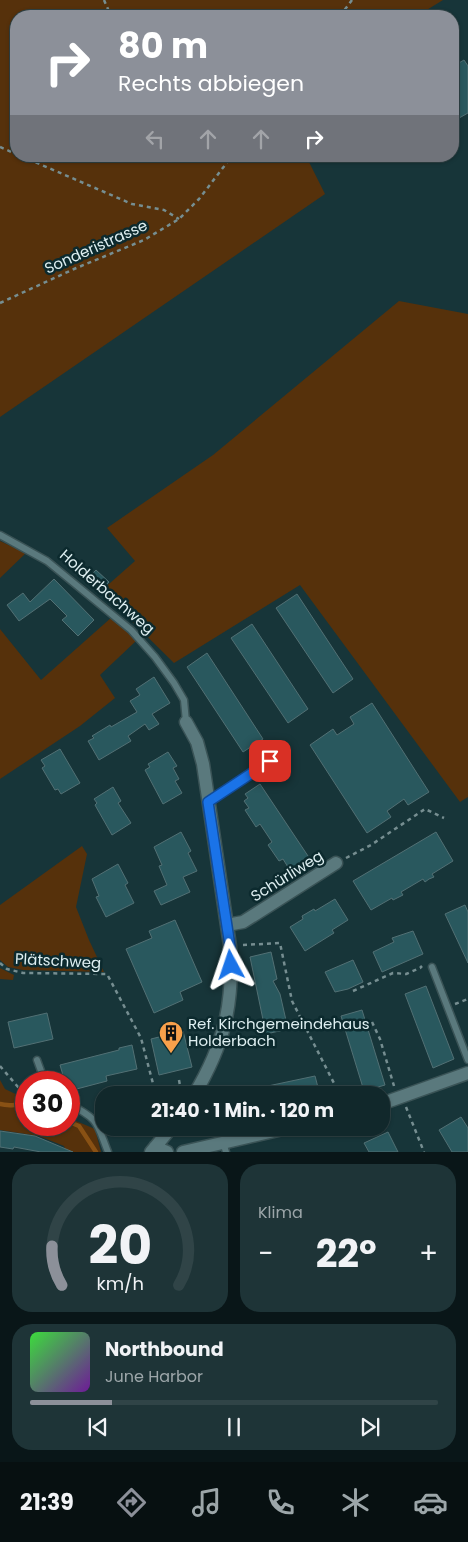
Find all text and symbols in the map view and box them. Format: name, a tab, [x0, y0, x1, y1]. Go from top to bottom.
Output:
text: 80 m	[118, 21, 208, 70]
icon: right	[35, 30, 100, 95]
text: Rechts abbiegen	[118, 68, 304, 99]
icon: left	[141, 125, 169, 153]
icon: ahead	[194, 125, 222, 153]
icon: ahead	[247, 125, 275, 153]
icon: right	[300, 125, 328, 153]
street label: Sonderistrasse	[41, 214, 151, 279]
street label: Holderbachweg	[55, 545, 159, 639]
pin	[249, 740, 291, 782]
icon: arrive	[256, 747, 284, 775]
street label: Schürliweg	[246, 845, 327, 906]
position arrow	[204, 938, 256, 990]
street label: Plätschweg	[14, 948, 102, 973]
place label: Ref. Kirchgemeindehaus Holderbach	[188, 1013, 370, 1051]
building icon: Ref. Kirchgemeindehaus Holderbach	[158, 1020, 184, 1054]
speed limit sign: 30	[15, 1071, 80, 1136]
text: 21:40 · 1 Min. · 120 m	[151, 1097, 334, 1124]
text: Klima	[258, 1201, 303, 1224]
text: 20	[88, 1209, 152, 1282]
text: 22°	[316, 1227, 377, 1280]
text: −	[258, 1234, 273, 1273]
text: +	[419, 1234, 438, 1273]
text: km/h	[96, 1271, 144, 1296]
text: Northbound	[105, 1336, 224, 1363]
text: June Harbor	[105, 1365, 203, 1388]
icon: previous	[84, 1413, 112, 1441]
icon: pause	[220, 1413, 248, 1441]
icon: next	[356, 1413, 384, 1441]
icon: directions	[114, 1485, 149, 1520]
icon: music	[189, 1485, 224, 1520]
icon: phone	[263, 1485, 298, 1520]
icon: climate	[338, 1485, 373, 1520]
icon: car	[413, 1485, 448, 1520]
text: 21:39	[20, 1487, 74, 1518]

